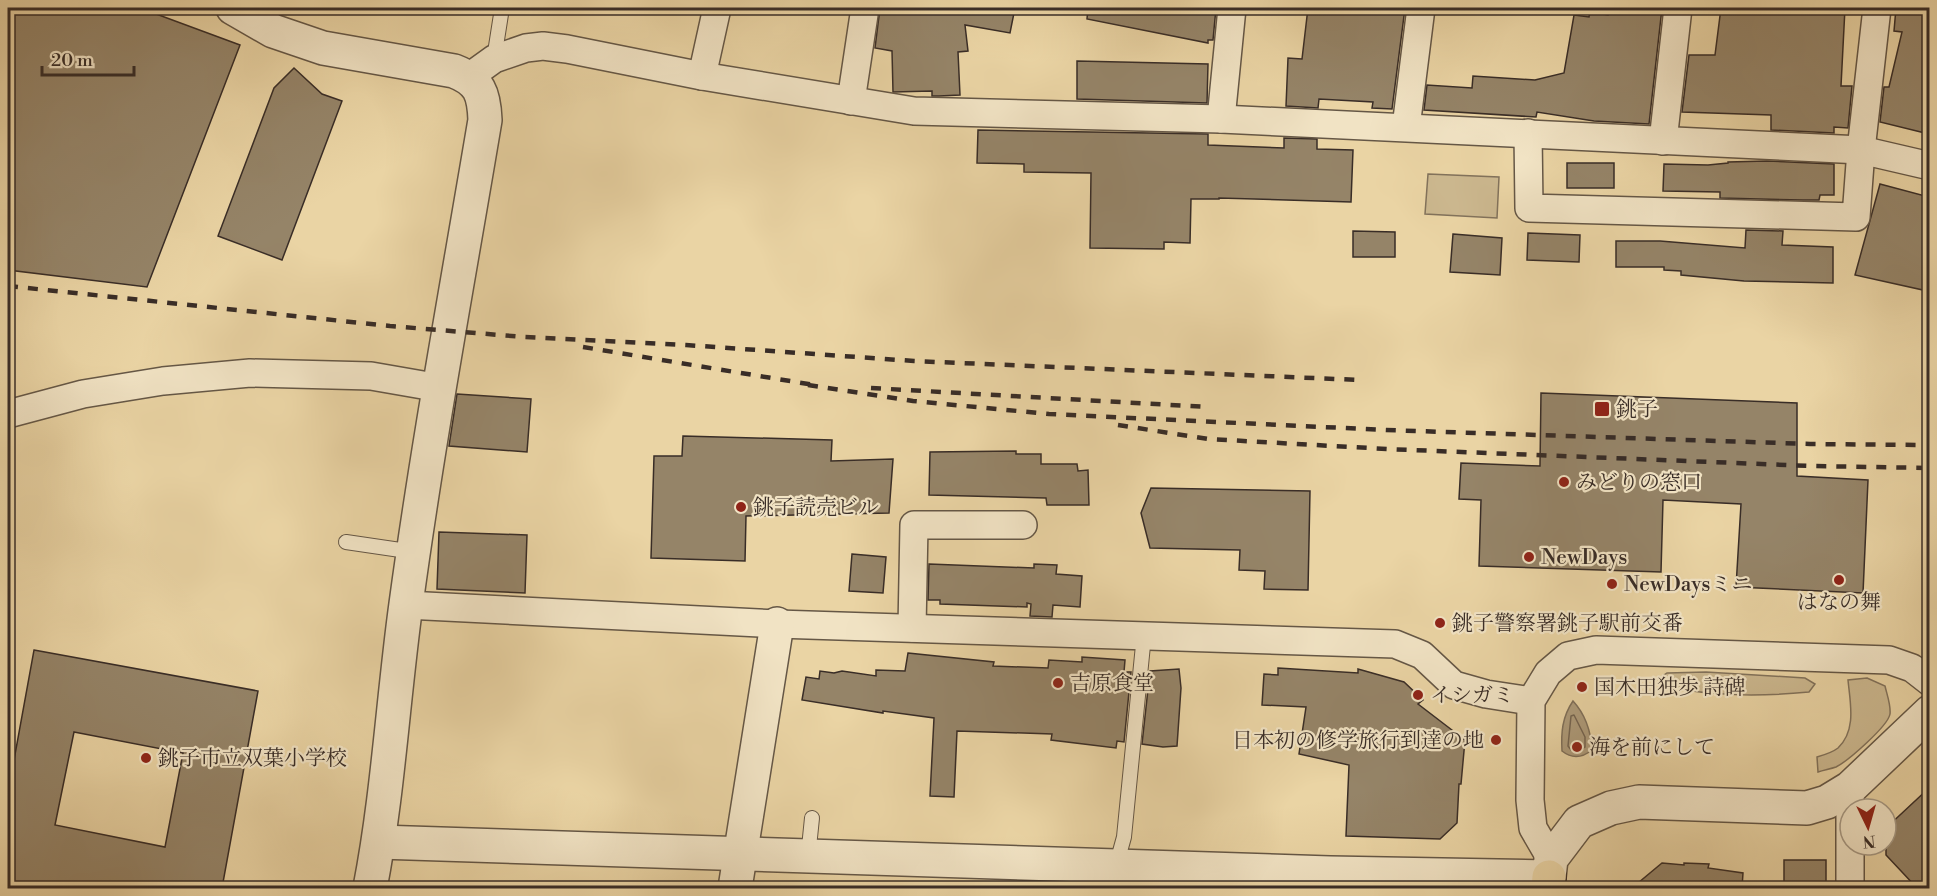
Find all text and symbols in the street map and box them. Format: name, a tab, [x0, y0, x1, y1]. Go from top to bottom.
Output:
scale bar	[42, 39, 134, 77]
text: 20 m	[51, 49, 93, 72]
place label: 銚子	[1616, 397, 1658, 423]
marker: 銚子	[1593, 400, 1611, 418]
place label: みどりの窓口	[1576, 470, 1702, 496]
marker: みどりの窓口	[1557, 475, 1571, 489]
place label: 銚子読売ビル	[753, 495, 879, 521]
marker: 銚子読売ビル	[734, 500, 748, 514]
place label: NewDays	[1541, 545, 1628, 571]
marker: NewDays	[1522, 550, 1536, 564]
place label: NewDaysミニ	[1624, 572, 1753, 598]
marker: はなの舞	[1832, 573, 1846, 587]
marker: NewDaysミニ	[1605, 577, 1619, 591]
place label: はなの舞	[1797, 590, 1881, 616]
place label: 銚子警察署銚子駅前交番	[1452, 611, 1683, 637]
marker: 銚子警察署銚子駅前交番	[1433, 616, 1447, 630]
place label: 吉原食堂	[1070, 671, 1154, 697]
place label: 国木田独歩 詩碑	[1594, 675, 1745, 701]
marker: 吉原食堂	[1051, 676, 1065, 690]
marker: 国木田独歩 詩碑	[1575, 680, 1589, 694]
place label: イシガミ	[1430, 683, 1514, 709]
marker: イシガミ	[1411, 688, 1425, 702]
place label: 日本初の修学旅行到達の地	[1232, 728, 1484, 754]
marker: 日本初の修学旅行到達の地	[1489, 733, 1503, 747]
place label: 海を前にして	[1589, 735, 1715, 761]
marker: 海を前にして	[1570, 740, 1584, 754]
place label: 銚子市立双葉小学校	[158, 746, 347, 772]
marker: 銚子市立双葉小学校	[139, 751, 153, 765]
north arrow	[1838, 797, 1898, 857]
text: N	[1862, 830, 1876, 851]

